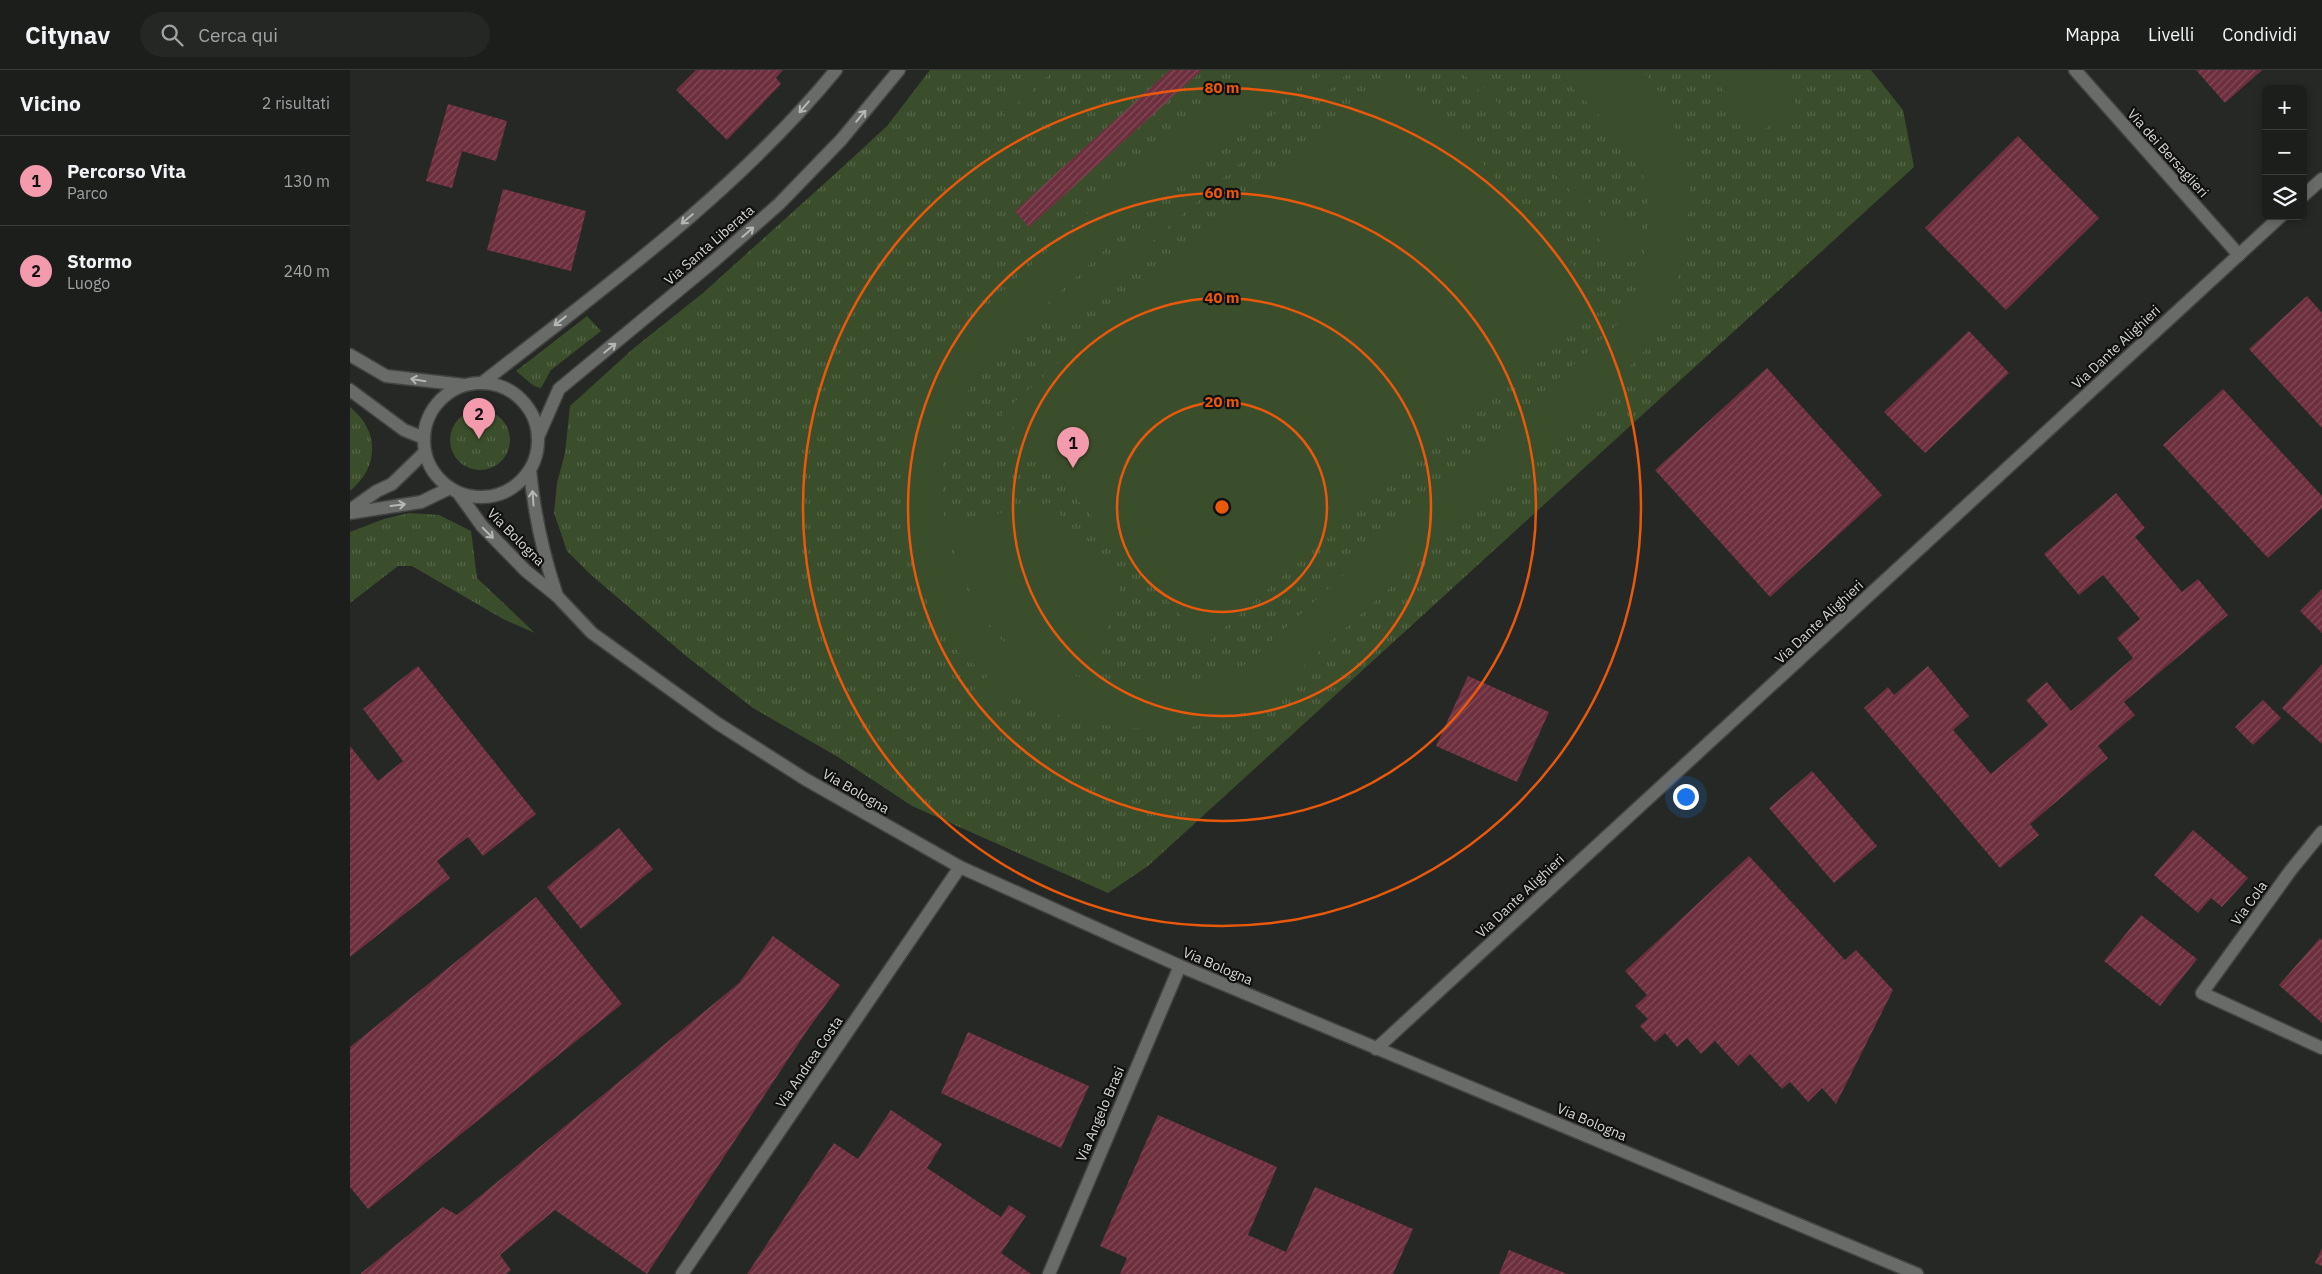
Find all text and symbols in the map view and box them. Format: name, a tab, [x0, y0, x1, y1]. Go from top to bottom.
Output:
search box	[140, 12, 490, 57]
text: Citynav	[25, 19, 110, 51]
icon: search	[158, 21, 186, 49]
text: Cerca qui	[198, 23, 278, 47]
text: Mappa	[2065, 23, 2120, 46]
text: Livelli	[2148, 23, 2194, 46]
text: Condividi	[2222, 23, 2297, 46]
text: 80 m	[1205, 78, 1239, 97]
map controls	[2262, 85, 2307, 220]
button: +	[2262, 85, 2307, 130]
text: Vicino	[20, 89, 81, 117]
text: 2 risultati	[262, 93, 330, 113]
one-way arrow	[799, 100, 810, 113]
street label: Via dei Bersaglieri	[2124, 105, 2212, 201]
one-way arrow	[856, 110, 867, 123]
button: −	[2262, 130, 2307, 175]
text: Percorso Vita	[67, 159, 186, 183]
text: 1	[31, 171, 41, 191]
text: 130 m	[283, 171, 330, 191]
button: layers	[2262, 175, 2307, 220]
text: Parco	[67, 183, 108, 203]
text: 60 m	[1205, 183, 1239, 202]
street label: Via Santa Liberata	[660, 201, 758, 289]
one-way arrow	[680, 214, 693, 225]
one-way arrow	[742, 226, 755, 238]
text: Stormo	[67, 249, 132, 273]
text: 2	[31, 261, 41, 281]
text: 240 m	[283, 261, 330, 281]
text: Luogo	[67, 273, 110, 293]
text: 40 m	[1205, 288, 1239, 307]
street label: Via Dante Alighieri	[2068, 301, 2164, 393]
one-way arrow	[554, 316, 567, 327]
one-way arrow	[603, 342, 616, 353]
one-way arrow	[410, 375, 426, 385]
text: 20 m	[1205, 392, 1239, 411]
pin: 2	[463, 398, 495, 439]
pin: 1	[1057, 427, 1089, 468]
one-way arrow	[528, 490, 537, 506]
centre of rings	[1213, 498, 1231, 516]
one-way arrow	[390, 500, 406, 510]
street label: Via Bologna	[483, 504, 549, 570]
one-way arrow	[482, 526, 494, 539]
street label: Via Dante Alighieri	[1771, 576, 1867, 668]
street label: Via Bologna	[819, 765, 893, 818]
your location	[1673, 784, 1699, 810]
street label: Via Dante Alighieri	[1472, 850, 1568, 942]
street label: Via Cola	[2227, 877, 2271, 929]
street label: Via Bologna	[1180, 943, 1256, 989]
street label: Via Andrea Costa	[772, 1012, 847, 1111]
street label: Via Angelo Brasi	[1072, 1064, 1128, 1164]
street label: Via Bologna	[1554, 1099, 1630, 1145]

